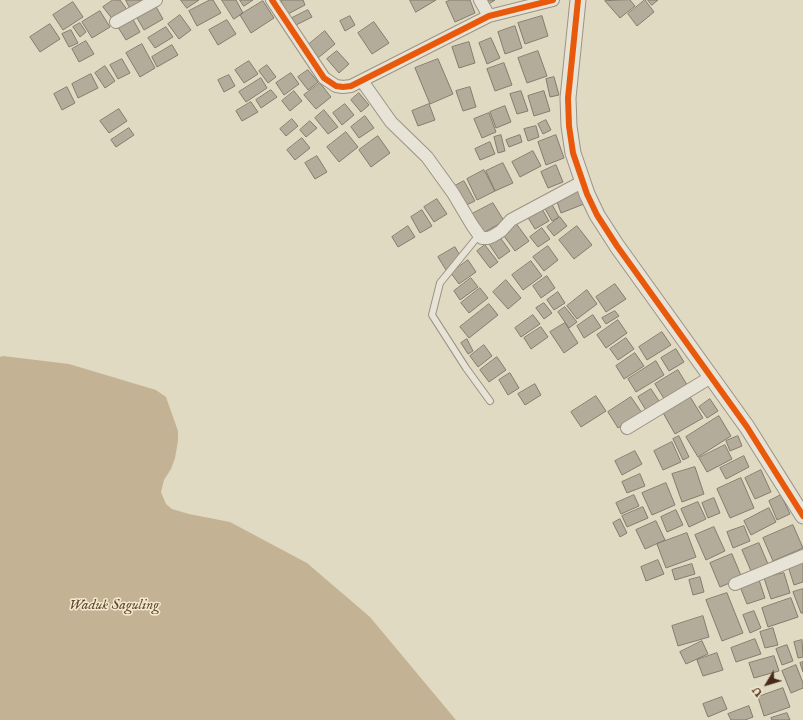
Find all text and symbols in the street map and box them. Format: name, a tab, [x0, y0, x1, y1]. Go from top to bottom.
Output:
water label: Waduk Saguling	[69, 597, 159, 615]
north arrow	[747, 664, 787, 704]
text: U	[749, 683, 766, 699]

